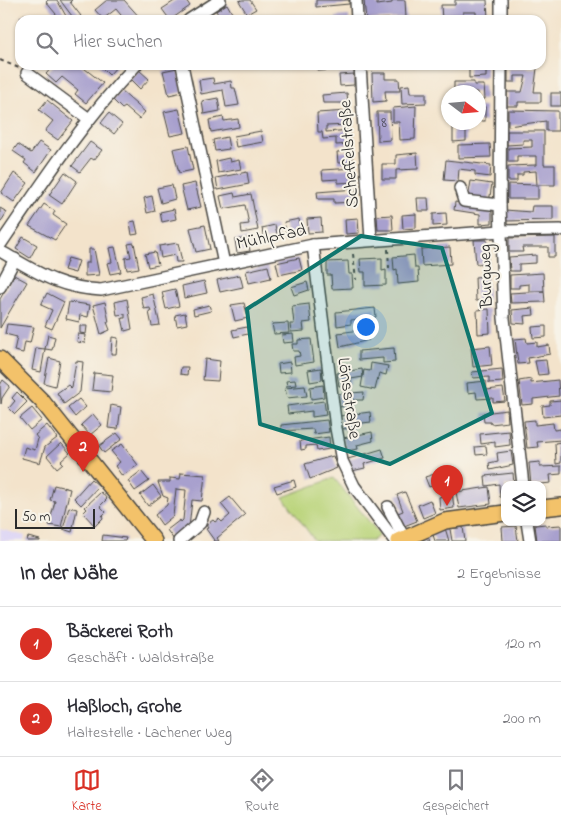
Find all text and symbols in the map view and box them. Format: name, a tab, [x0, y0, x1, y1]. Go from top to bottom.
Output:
search box	[15, 15, 546, 70]
icon: search	[33, 29, 61, 57]
text: Hier suchen	[73, 29, 162, 56]
north arrow	[441, 85, 486, 130]
street label: Scheffelstraße	[333, 98, 367, 209]
house number: 8	[381, 112, 387, 134]
street label: Mühlpfad	[234, 218, 309, 258]
street label: Burgweg	[473, 243, 502, 309]
your location	[353, 314, 379, 340]
street label: Lönsstraße	[329, 356, 367, 442]
pin: 2	[67, 431, 99, 472]
pin: 1	[431, 465, 463, 506]
map controls	[501, 481, 546, 526]
button: layers	[501, 481, 546, 526]
scale bar	[15, 506, 95, 529]
text: 50 m	[22, 507, 50, 528]
text: In der Nähe	[20, 559, 118, 589]
text: 2 Ergebnisse	[457, 562, 541, 586]
text: Bäckerei Roth	[67, 619, 173, 646]
text: 1	[33, 632, 39, 656]
text: 120 m	[505, 632, 541, 656]
text: Geschäft · Waldstraße	[67, 646, 214, 670]
text: Haßloch, Grohe	[67, 694, 181, 721]
text: 2	[32, 707, 40, 731]
text: 200 m	[503, 707, 541, 731]
text: Haltestelle · Lachener Weg	[67, 721, 232, 745]
tab: Karte	[72, 766, 101, 817]
tab: Route	[245, 766, 279, 817]
tab: Gespeichert	[422, 766, 489, 817]

